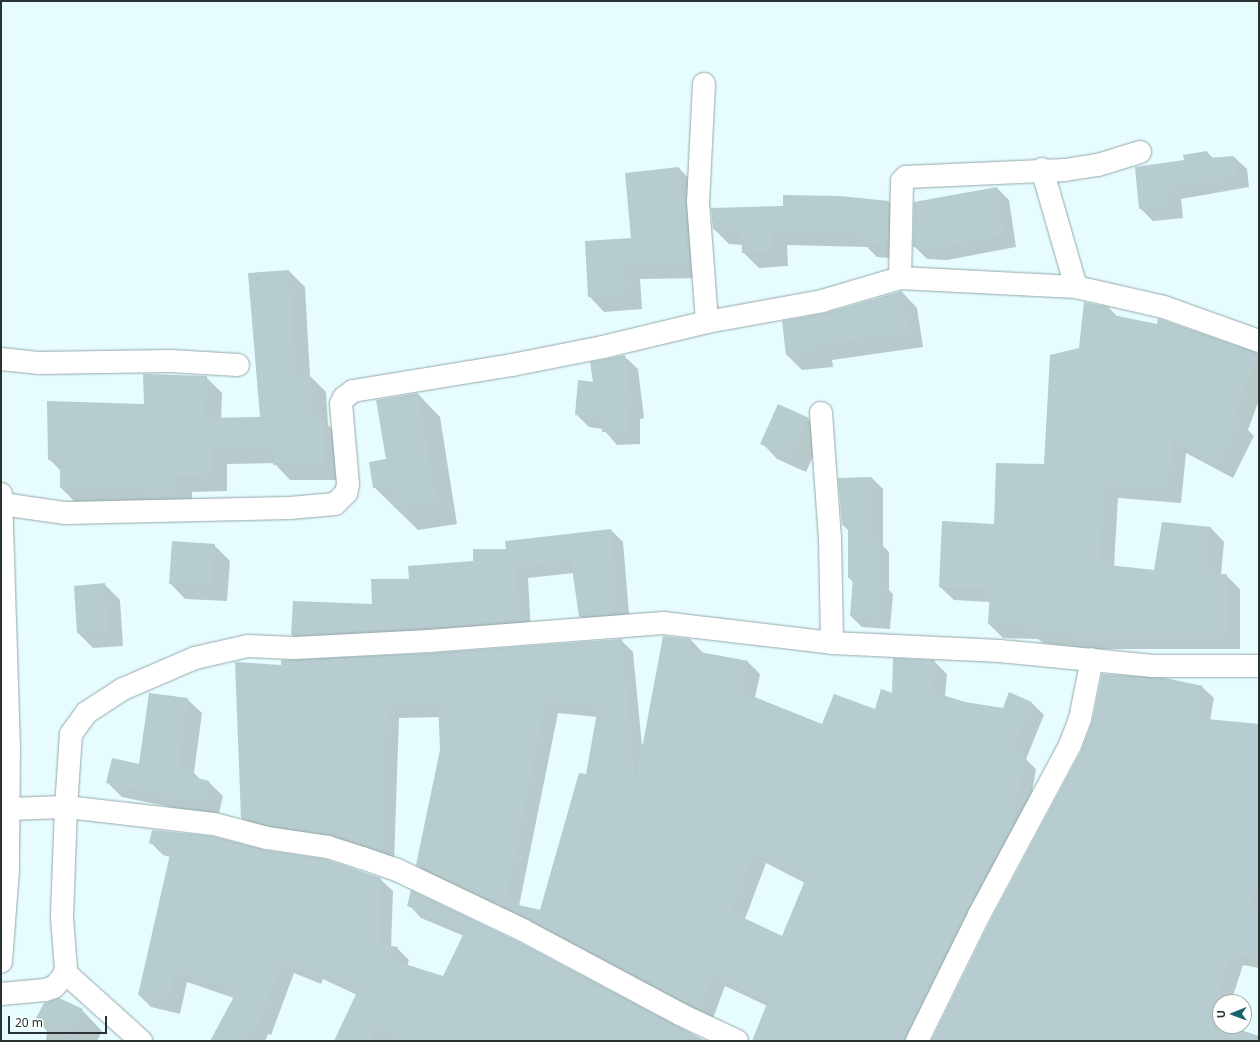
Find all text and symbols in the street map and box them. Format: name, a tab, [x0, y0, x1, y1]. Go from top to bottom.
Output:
north arrow	[1212, 994, 1252, 1034]
scale bar	[10, 1008, 109, 1034]
text: U	[1213, 1010, 1228, 1019]
text: 20 m	[15, 1014, 43, 1031]

